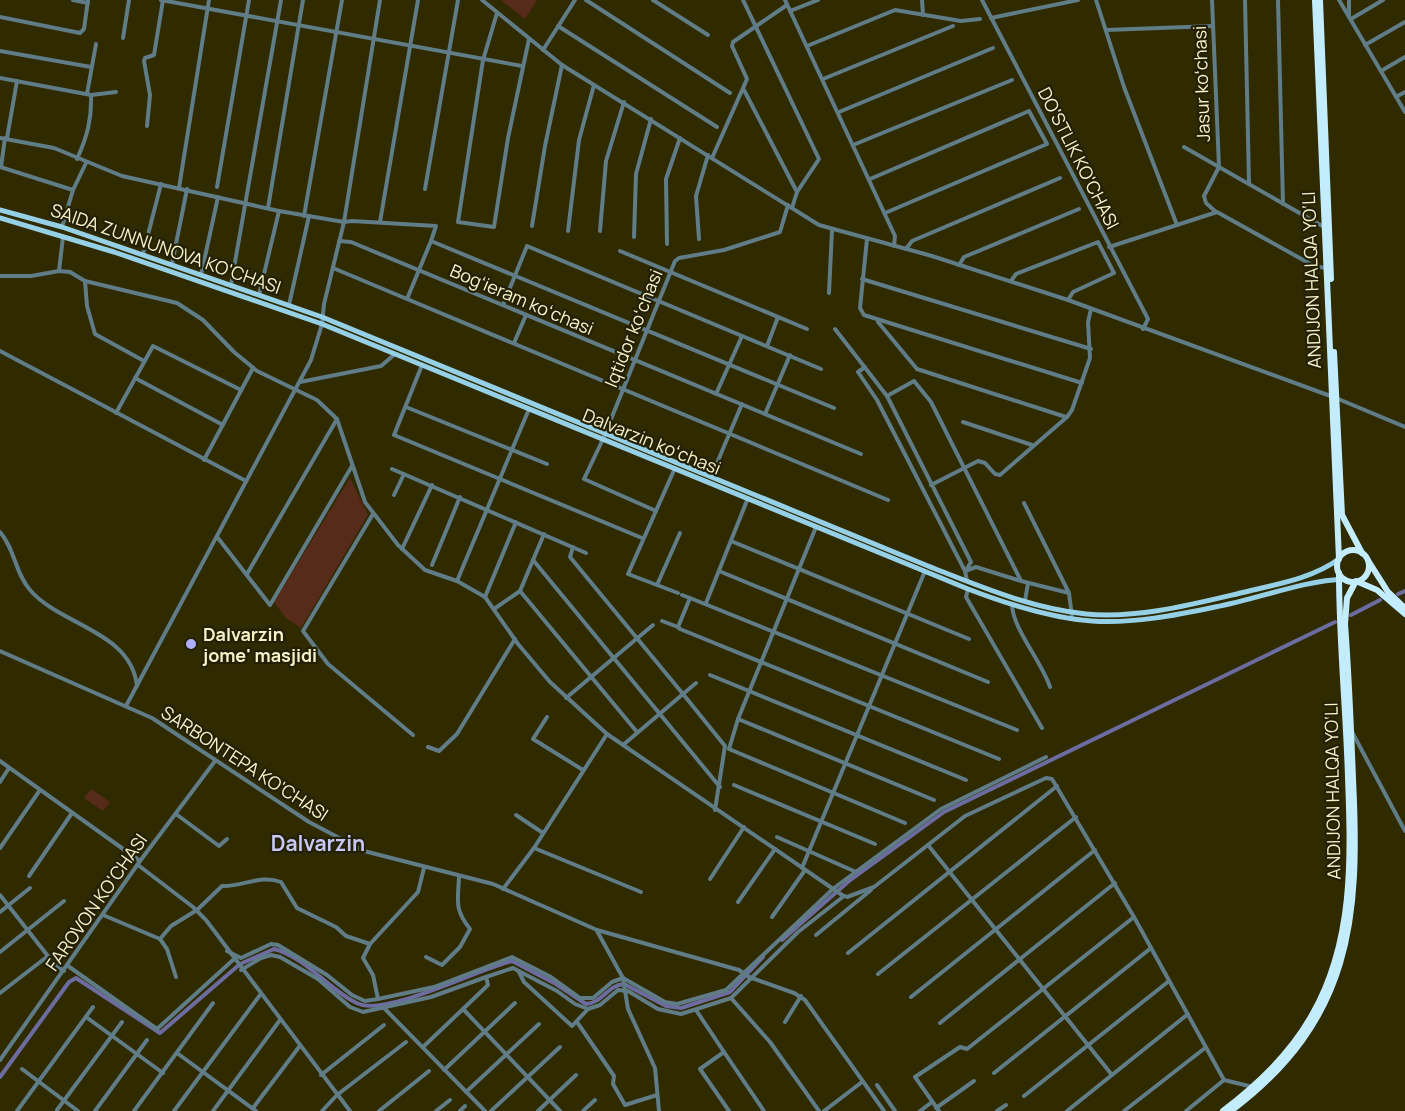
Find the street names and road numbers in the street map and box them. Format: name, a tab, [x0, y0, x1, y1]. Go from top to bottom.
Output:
street label: Jasur koʻchasi	[1187, 25, 1215, 143]
street label: DO'STLIK KO'CHASI	[1033, 83, 1125, 233]
street label: ANDIJON HALQA YO‘LI	[1296, 191, 1326, 369]
street label: SAIDA ZUNNUNOVA KO'CHASI	[48, 197, 284, 299]
street label: Bogʻieram koʻchasi	[447, 258, 597, 340]
street label: Iqtidor koʻchasi	[598, 265, 668, 391]
street label: Dalvarzin koʻchasi	[579, 402, 725, 480]
street label: SARBONTEPA KO'CHASI	[157, 700, 333, 826]
street label: ANDIJON HALQA YO‘LI	[1318, 702, 1346, 880]
street label: FAROVON KO'CHASI	[40, 829, 152, 975]

